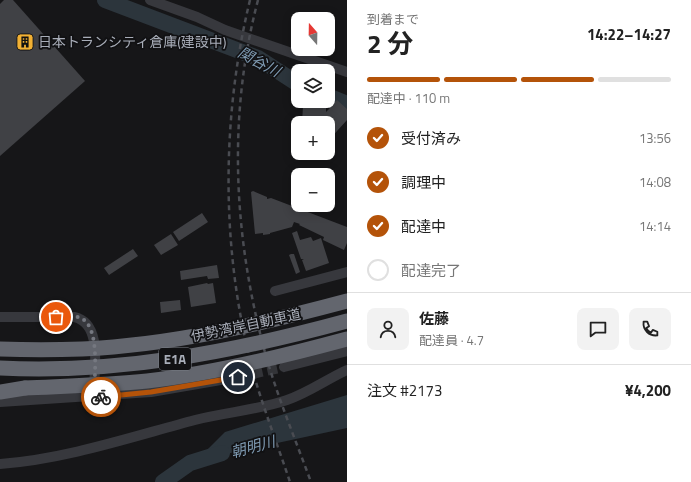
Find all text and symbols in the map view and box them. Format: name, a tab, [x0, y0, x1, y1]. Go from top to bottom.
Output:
text: 到着まで	[367, 9, 419, 29]
north arrow	[291, 12, 335, 56]
map controls	[291, 12, 335, 212]
text: 14:22–14:27	[587, 23, 671, 46]
text: 2 分	[367, 24, 413, 63]
place label: 日本トランシティ倉庫(建設中)	[38, 31, 227, 52]
building icon: 日本トランシティ倉庫(建設中)	[15, 32, 35, 52]
water label: 関谷川	[234, 41, 286, 83]
button: layers	[291, 64, 335, 108]
text: 配達中 · 110 m	[367, 88, 450, 108]
button: +	[291, 116, 335, 160]
icon: check	[367, 127, 389, 149]
text: 受付済み	[401, 127, 461, 150]
text: 13:56	[639, 128, 671, 148]
button: −	[291, 168, 335, 212]
icon: check	[367, 171, 389, 193]
text: 調理中	[401, 171, 446, 194]
text: 14:08	[639, 172, 671, 192]
icon: check	[367, 215, 389, 237]
text: 配達中	[401, 215, 446, 238]
text: 14:14	[639, 216, 671, 236]
text: 配達完了	[401, 259, 461, 282]
pin	[39, 300, 73, 334]
street label: 伊勢湾岸自動車道	[189, 303, 303, 346]
icon: bag	[45, 306, 67, 328]
text: 佐藤	[419, 307, 449, 330]
button: person	[367, 308, 409, 350]
button: chat	[577, 308, 619, 350]
button: phone	[629, 308, 671, 350]
text: 配達員 · 4.7	[419, 330, 484, 350]
road number: E1A	[159, 348, 191, 370]
pin	[221, 360, 255, 394]
icon: home	[227, 366, 249, 388]
courier	[81, 377, 121, 417]
text: 注文 #2173	[367, 379, 442, 402]
text: ¥4,200	[625, 379, 671, 402]
icon: bike	[90, 386, 112, 408]
water label: 朝明川	[228, 429, 280, 463]

